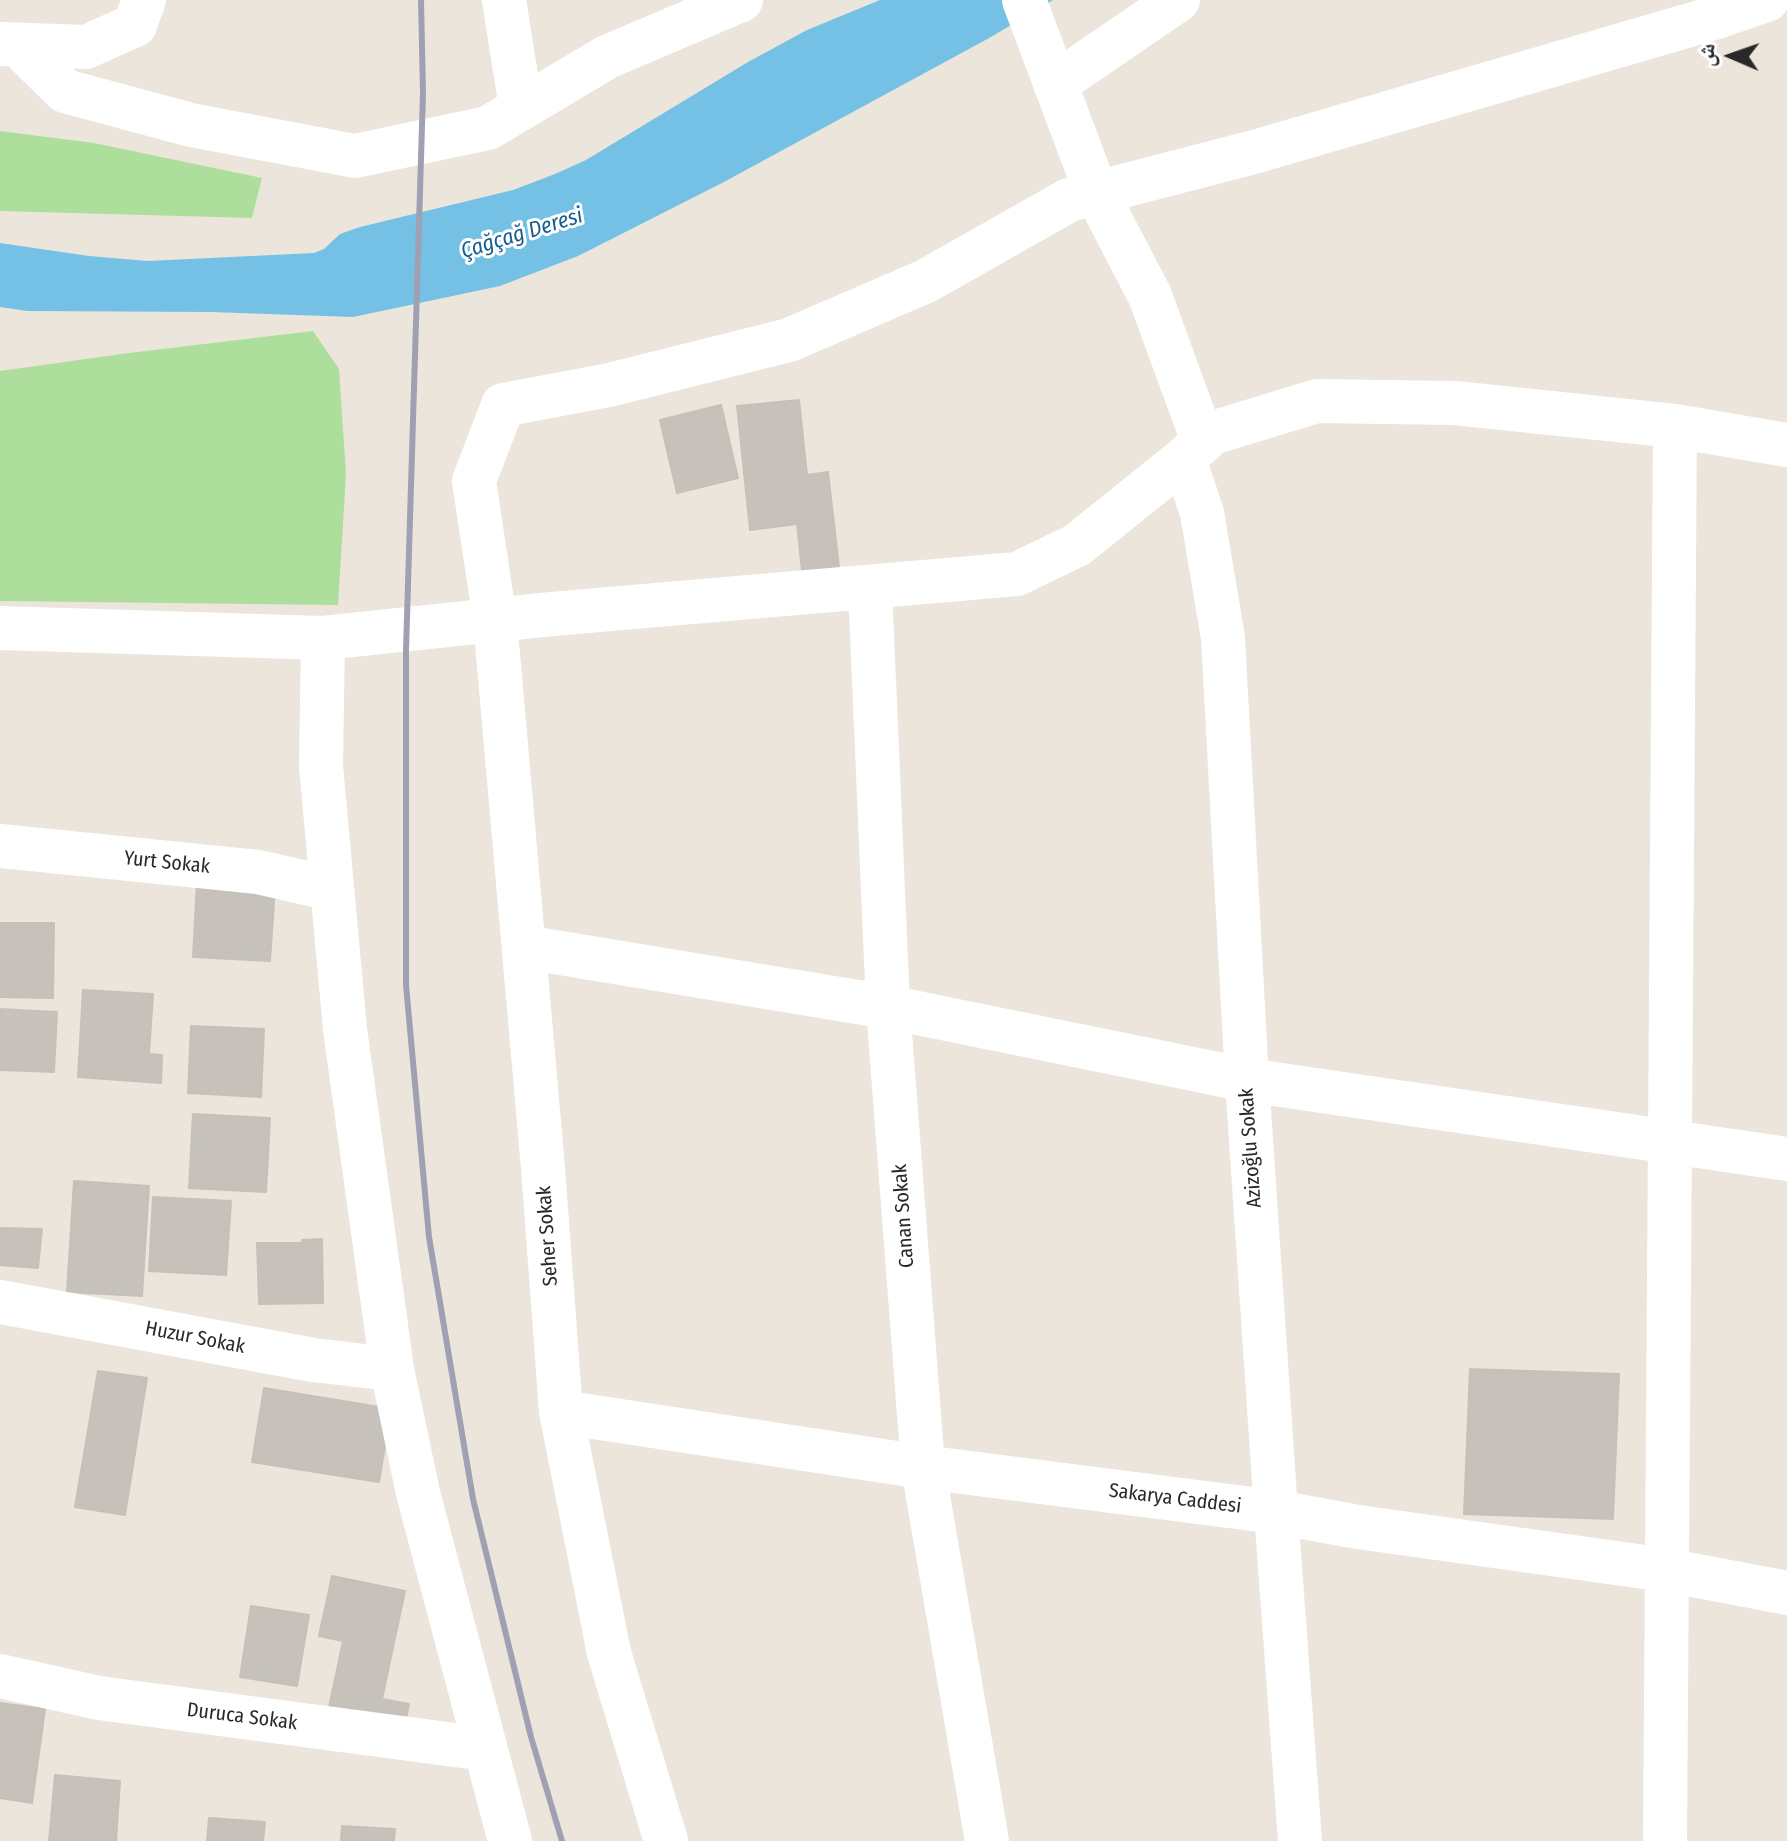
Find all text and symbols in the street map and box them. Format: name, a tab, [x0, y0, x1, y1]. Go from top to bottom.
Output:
north arrow	[1691, 16, 1771, 96]
text: ش	[1693, 43, 1720, 67]
water label: Çağçağ Deresi	[458, 203, 586, 265]
street label: Yurt Sokak	[123, 847, 211, 879]
street label: Azizoğlu Sokak	[1235, 1087, 1267, 1209]
street label: Canan Sokak	[888, 1163, 920, 1269]
street label: Seher Sokak	[533, 1185, 563, 1287]
street label: Huzur Sokak	[143, 1317, 247, 1359]
street label: Sakarya Caddesi	[1107, 1479, 1243, 1519]
street label: Duruca Sokak	[185, 1698, 299, 1736]

